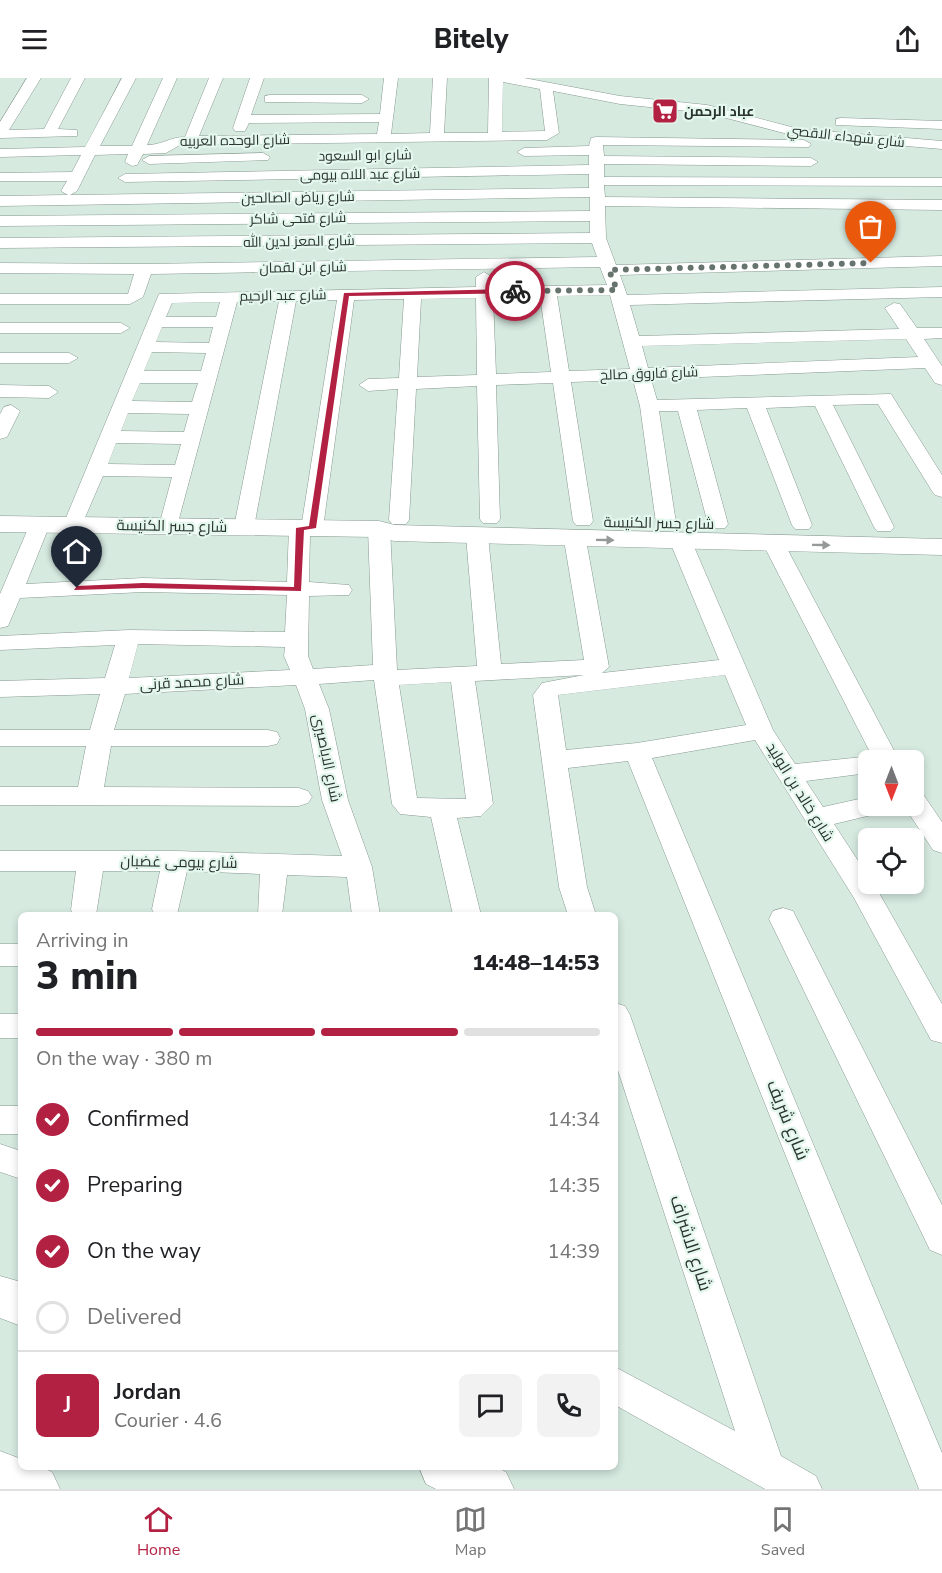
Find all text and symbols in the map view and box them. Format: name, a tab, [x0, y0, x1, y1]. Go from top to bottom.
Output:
text: Bitely	[434, 21, 508, 58]
icon: menu	[18, 23, 51, 56]
icon: share	[891, 23, 924, 56]
supermarket icon: عباد الرحمن	[650, 96, 680, 126]
place label: عباد الرحمن	[684, 102, 754, 121]
street label: شارع شهداء الاقصي	[786, 121, 906, 153]
street label: شارع الوحده العربيه	[180, 130, 290, 151]
street label: شارع ابو السعود	[318, 145, 412, 166]
street label: شارع عبد اللاه بيومى	[300, 164, 420, 185]
street label: شارع رياض الصالحين	[241, 187, 355, 208]
pin	[845, 201, 896, 263]
street label: شارع فتحى شاكر	[249, 208, 346, 229]
icon: bag	[854, 210, 887, 243]
street label: شارع المعز لدين الله	[243, 231, 355, 252]
street label: شارع ابن لقمان	[259, 257, 347, 278]
courier	[485, 261, 545, 321]
icon: bike	[499, 275, 532, 308]
street label: شارع عبد الرحيم	[239, 285, 327, 306]
street label: شارع فاروق صالح	[599, 362, 699, 385]
street label: شارع جسر الكنيسة	[603, 512, 714, 535]
street label: شارع جسر الكنيسة	[116, 515, 227, 538]
pin	[51, 526, 102, 588]
icon: home	[60, 535, 93, 568]
one-way arrow	[595, 536, 614, 545]
one-way arrow	[811, 540, 830, 550]
street label: شارع محمد قرنى	[139, 669, 245, 696]
street label: شارع الاباصيرى	[307, 712, 346, 804]
street label: شارع خالد بن الوليد	[761, 739, 839, 846]
north arrow	[858, 750, 924, 816]
map controls	[858, 750, 924, 894]
button: locate	[858, 828, 924, 894]
street label: شارع بيومى غضبان	[120, 851, 238, 874]
text: Arriving in	[36, 927, 129, 954]
text: 14:48–14:53	[472, 948, 600, 978]
text: 3 min	[36, 950, 139, 1003]
text: On the way · 380 m	[36, 1045, 212, 1072]
street label: شارع شريف	[761, 1076, 815, 1164]
icon: check	[36, 1103, 69, 1136]
text: Confirmed	[87, 1104, 189, 1134]
text: 14:34	[547, 1106, 600, 1133]
icon: check	[36, 1169, 69, 1202]
text: Preparing	[87, 1170, 183, 1200]
text: 14:35	[547, 1172, 600, 1199]
street label: شارع الاشراف	[664, 1192, 718, 1294]
icon: check	[36, 1235, 69, 1268]
text: On the way	[87, 1236, 201, 1266]
text: 14:39	[547, 1238, 600, 1265]
text: Delivered	[87, 1302, 182, 1332]
button: chat	[459, 1374, 522, 1437]
button: phone	[537, 1374, 600, 1437]
text: Jordan	[114, 1377, 181, 1407]
text: J	[64, 1390, 71, 1420]
text: Courier · 4.6	[114, 1407, 222, 1434]
tab: Home	[137, 1503, 180, 1561]
tab: Map	[454, 1503, 487, 1561]
tab: Saved	[761, 1503, 805, 1561]

